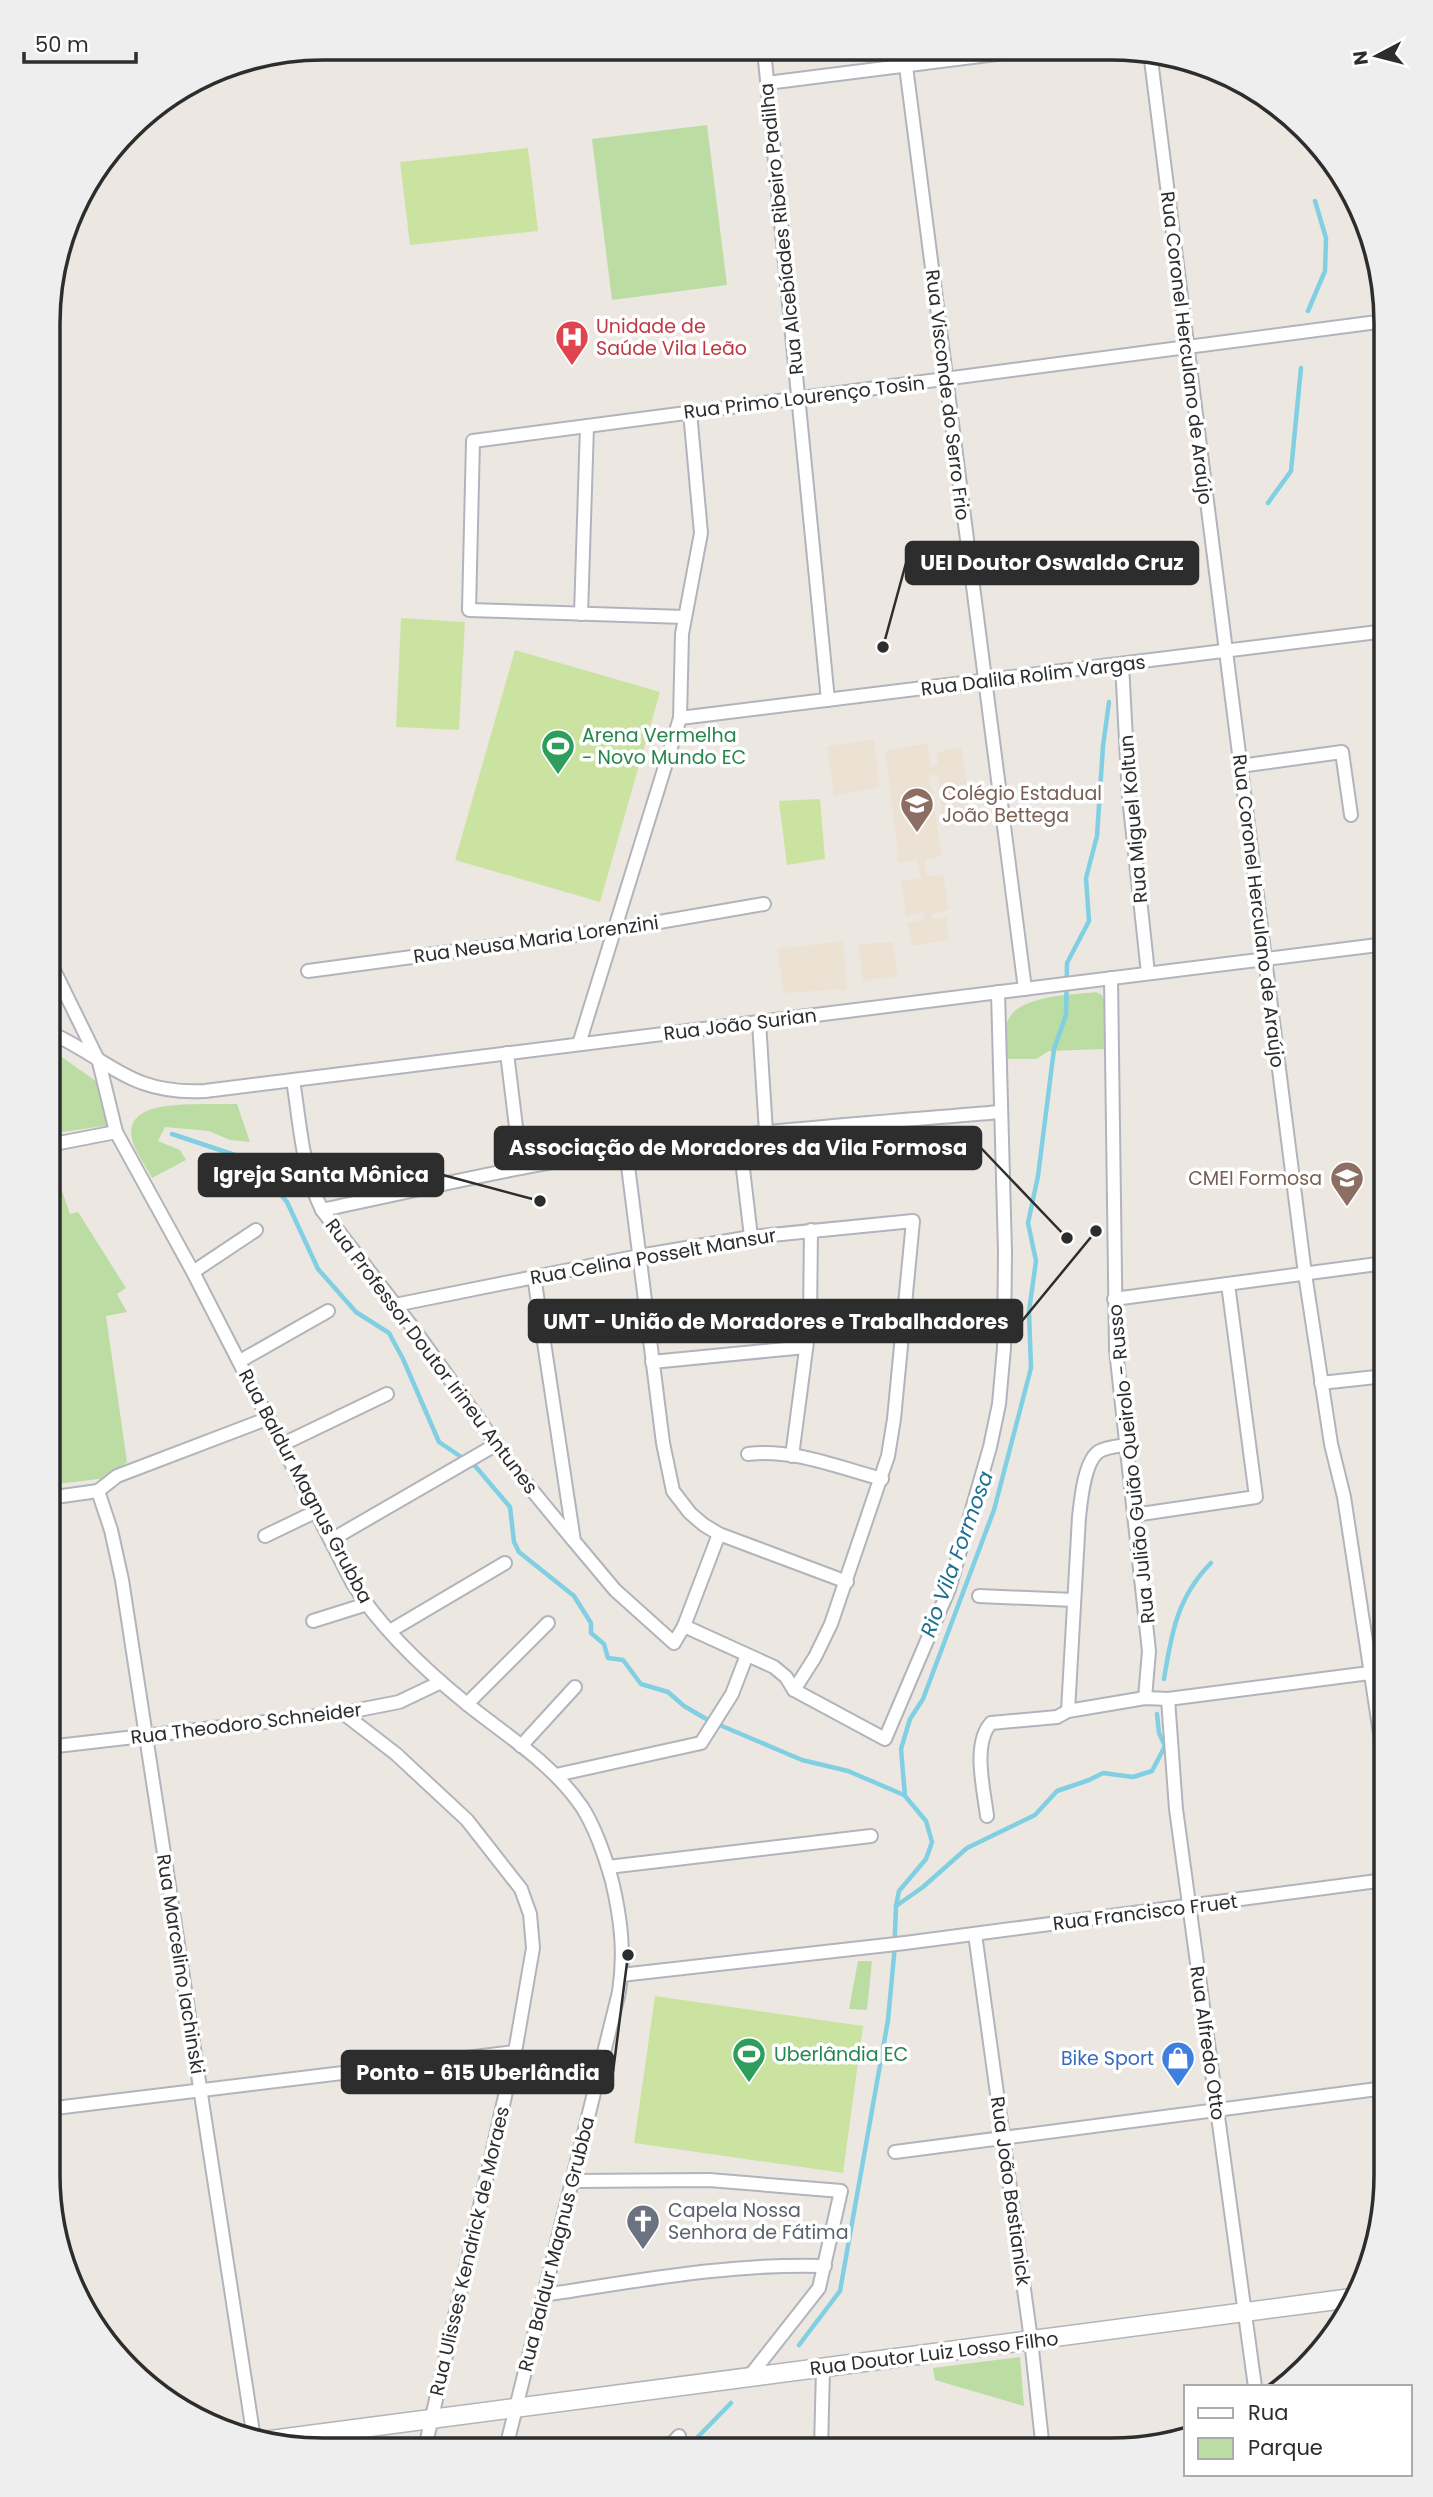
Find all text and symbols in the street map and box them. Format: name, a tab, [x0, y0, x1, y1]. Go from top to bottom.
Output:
scale bar	[24, 21, 136, 65]
north arrow	[1342, 21, 1412, 91]
text: 50 m	[35, 30, 89, 59]
text: N	[1346, 49, 1375, 67]
street label: Rua Alcebíades Ribeiro Padilha	[753, 82, 810, 376]
street label: Rua Coronel Herculano de Araújo	[1154, 190, 1219, 506]
street label: Rua Visconde do Serro Frio	[919, 268, 976, 522]
place label: Unidade de Saúde Vila Leão	[596, 313, 747, 362]
hospital icon: Unidade de Saúde Vila Leão	[553, 318, 591, 367]
street label: Rua Primo Lourenço Tosin	[682, 369, 926, 426]
callout: UEI Doutor Oswaldo Cruz	[906, 542, 1198, 584]
text: UEI Doutor Oswaldo Cruz	[920, 548, 1184, 577]
street label: Rua Dalila Rolim Vargas	[919, 648, 1147, 703]
place label: Arena Vermelha - Novo Mundo EC	[582, 722, 746, 771]
sports icon: Arena Vermelha - Novo Mundo EC	[539, 727, 577, 776]
street label: Rua Miguel Koltun	[1113, 734, 1154, 904]
street label: Rua Coronel Herculano de Araújo	[1226, 753, 1291, 1069]
place label: Colégio Estadual João Bettega	[942, 780, 1102, 829]
school or university icon: Colégio Estadual João Bettega	[898, 785, 936, 834]
street label: Rua Neusa Maria Lorenzini	[412, 909, 660, 970]
street label: Rua João Surian	[662, 1002, 818, 1047]
callout: Associação de Moradores da Vila Formosa	[495, 1127, 981, 1169]
text: Associação de Moradores da Vila Formosa	[509, 1133, 967, 1162]
callout: Igreja Santa Mônica	[199, 1154, 443, 1196]
school or university icon: CMEI Formosa	[1328, 1159, 1366, 1208]
text: Igreja Santa Mônica	[213, 1160, 429, 1189]
place label: CMEI Formosa	[1188, 1165, 1322, 1192]
street label: Rua Professor Doutor Irineu Antunes	[319, 1213, 544, 1500]
street label: Rua Celina Posselt Mansur	[528, 1222, 778, 1291]
callout: UMT - União de Moradores e Trabalhadores	[529, 1300, 1022, 1342]
street label: Rua Julião Guião Queirolo - Russo	[1101, 1303, 1162, 1625]
text: UMT - União de Moradores e Trabalhadores	[543, 1307, 1009, 1336]
street label: Rua Baldur Magnus Grubba	[232, 1364, 379, 1608]
water label: Rio Vila Formosa	[913, 1467, 1000, 1641]
street label: Rua Theodoro Schneider	[129, 1696, 363, 1751]
street label: Rua Marcelino Iachinski	[150, 1852, 211, 2076]
street label: Rua Francisco Fruet	[1051, 1888, 1239, 1937]
street label: Rua Alfredo Otto	[1183, 1964, 1232, 2122]
sports icon: Uberlândia EC	[730, 2035, 768, 2084]
shop icon: Bike Sport	[1159, 2039, 1197, 2088]
place label: Uberlândia EC	[774, 2041, 908, 2068]
place label: Bike Sport	[1061, 2045, 1154, 2072]
callout: Ponto - 615 Uberlândia	[342, 2051, 613, 2093]
text: Ponto - 615 Uberlândia	[356, 2058, 600, 2087]
street label: Rua João Bastianick	[984, 2095, 1037, 2288]
street label: Rua Ulisses Kendrick de Moraes	[423, 2104, 516, 2399]
street label: Rua Baldur Magnus Grubba	[512, 2114, 601, 2374]
place label: Capela Nossa Senhora de Fátima	[668, 2197, 849, 2246]
church icon: Capela Nossa Senhora de Fátima	[624, 2202, 662, 2251]
street label: Rua Doutor Luiz Losso Filho	[808, 2325, 1060, 2382]
legend	[1184, 2385, 1412, 2476]
text: Rua	[1248, 2398, 1288, 2427]
text: Parque	[1248, 2433, 1323, 2462]

